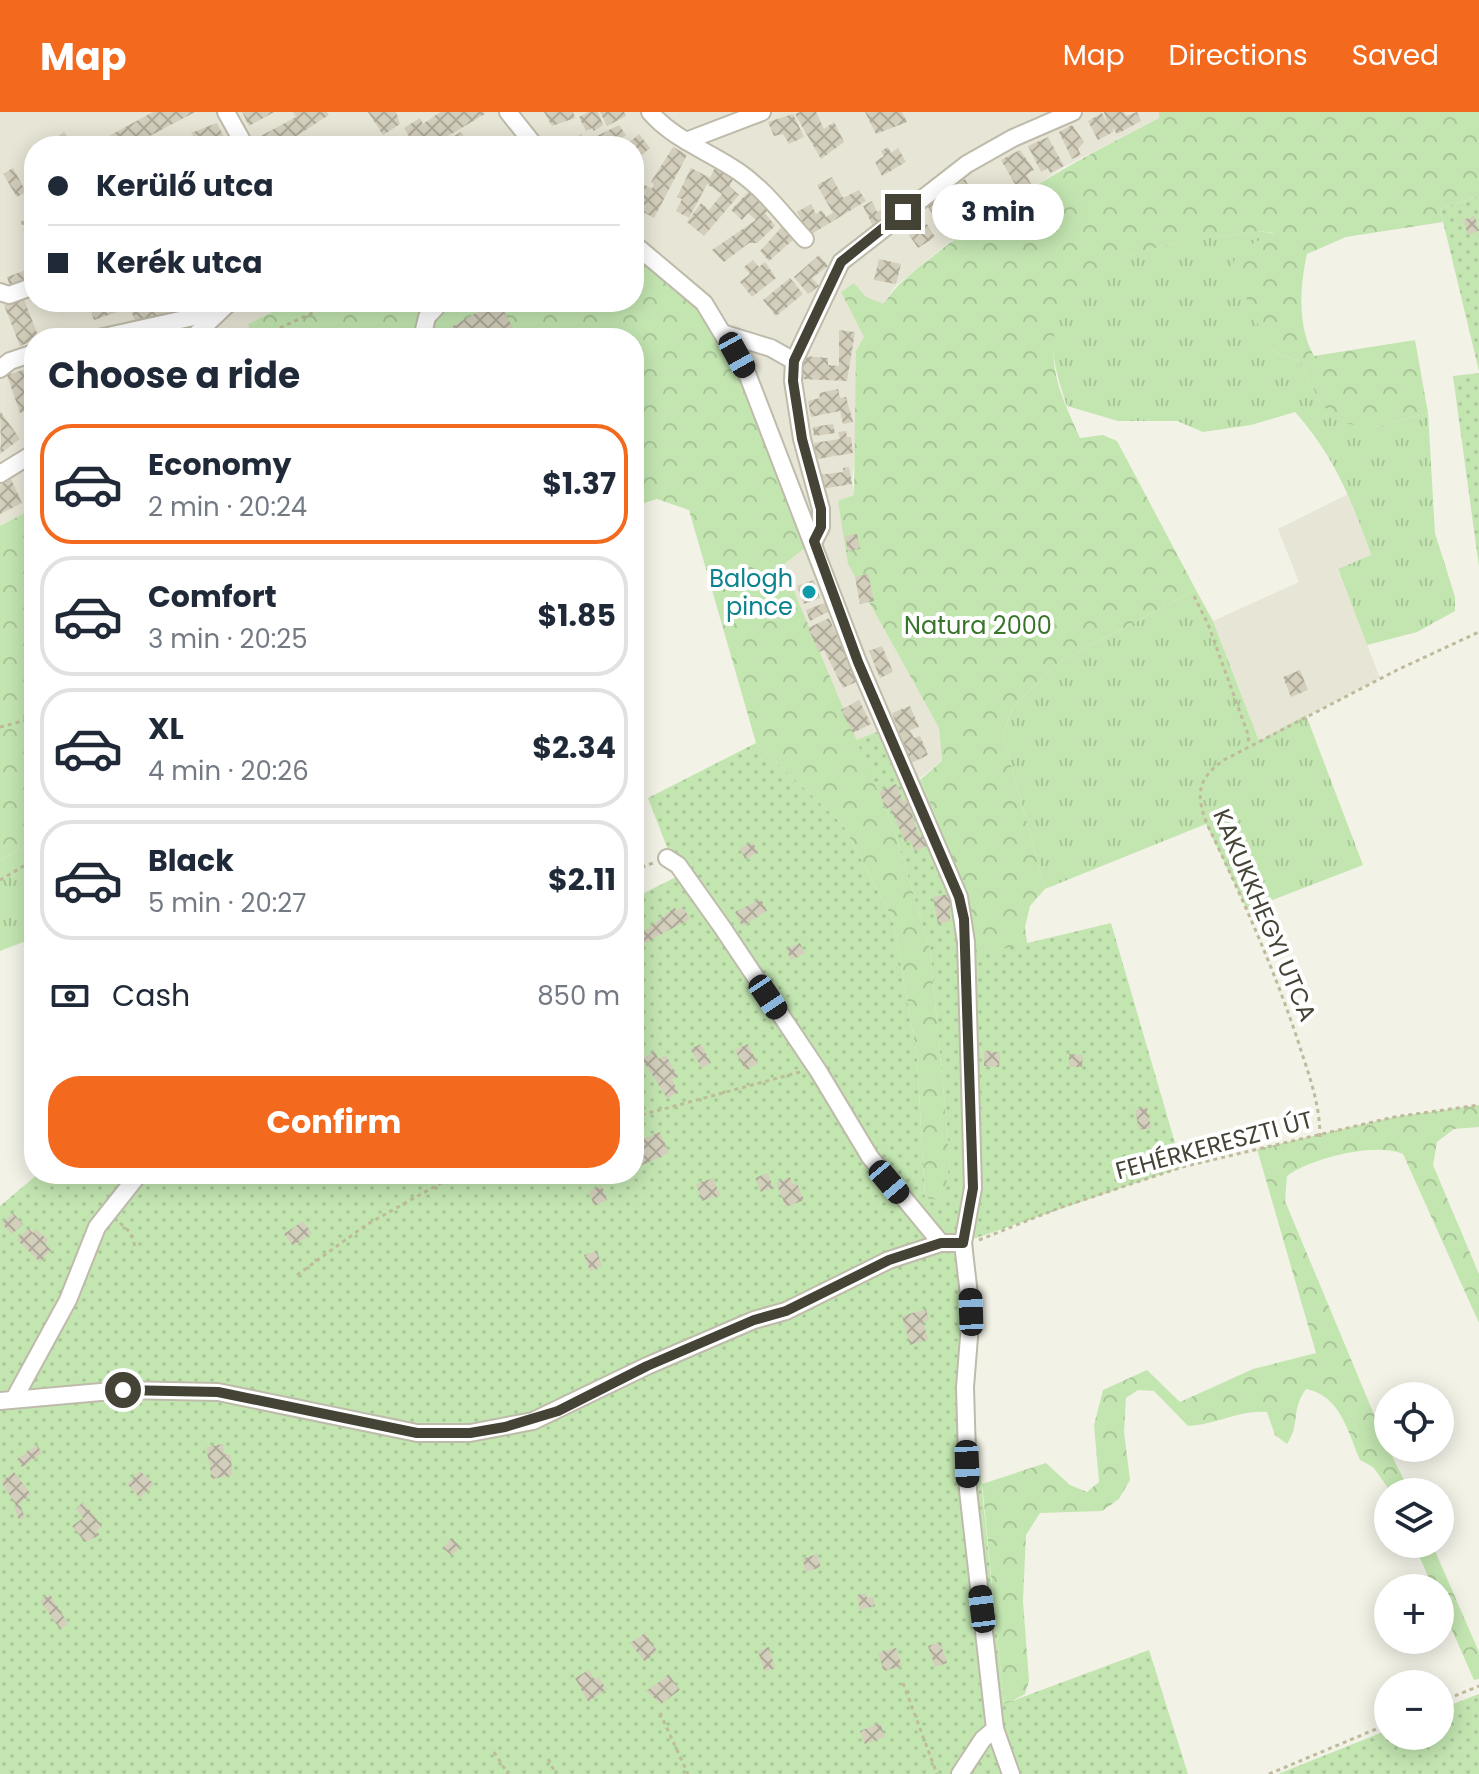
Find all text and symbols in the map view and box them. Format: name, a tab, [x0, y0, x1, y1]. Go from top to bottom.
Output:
text: Map	[40, 30, 127, 83]
text: Map	[1063, 36, 1125, 75]
text: Directions	[1169, 36, 1308, 75]
text: Saved	[1352, 36, 1439, 75]
text: Kerülő utca	[96, 164, 274, 207]
callout: 3 min	[931, 184, 1063, 240]
route end	[885, 194, 921, 230]
text: 3 min	[961, 194, 1035, 230]
text: Kerék utca	[96, 241, 263, 284]
car	[715, 328, 759, 382]
text: Choose a ride	[48, 350, 300, 401]
text: Economy	[148, 443, 292, 486]
icon: car	[52, 448, 124, 520]
text: $1.37	[542, 462, 616, 505]
text: 2 min · 20:24	[148, 489, 307, 525]
place label: Balogh pince	[709, 562, 793, 623]
text: Comfort	[148, 575, 277, 618]
icon: car	[52, 580, 124, 652]
marker: Balogh pince	[800, 583, 818, 601]
text: $1.85	[538, 594, 616, 637]
park label: Natura 2000	[904, 609, 1052, 642]
text: 3 min · 20:25	[148, 621, 308, 657]
text: XL	[148, 707, 184, 750]
icon: car	[52, 712, 124, 784]
text: $2.34	[532, 726, 616, 769]
text: 4 min · 20:26	[148, 753, 309, 789]
street label: KAKUKKHEGYI UTCA	[1205, 804, 1325, 1026]
text: Black	[148, 839, 234, 882]
icon: car	[52, 844, 124, 916]
text: $2.11	[548, 858, 616, 901]
text: 5 min · 20:27	[148, 885, 306, 921]
car	[745, 970, 791, 1024]
icon: cash	[48, 974, 92, 1018]
text: Cash	[112, 974, 190, 1017]
text: 850 m	[537, 978, 620, 1014]
button: Confirm	[48, 1076, 620, 1168]
street label: FEHÉRKERESZTI ÚT	[1112, 1103, 1316, 1187]
car	[864, 1156, 914, 1208]
car	[958, 1288, 984, 1336]
route start	[105, 1372, 141, 1408]
map controls	[1374, 1382, 1454, 1750]
button: locate	[1374, 1382, 1454, 1462]
car	[954, 1440, 980, 1488]
button: layers	[1374, 1478, 1454, 1558]
button: +	[1374, 1574, 1454, 1654]
car	[967, 1584, 997, 1634]
button: −	[1374, 1670, 1454, 1750]

